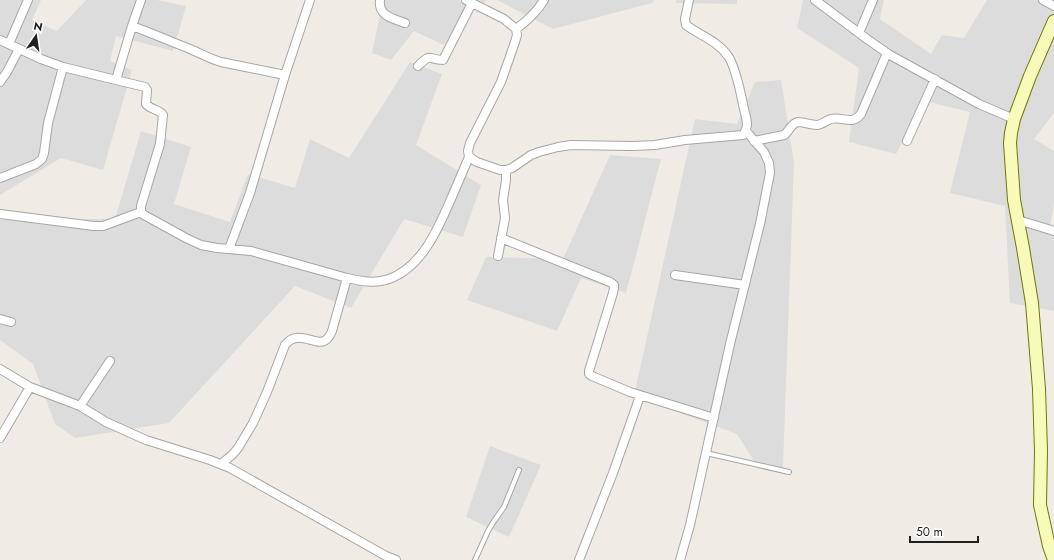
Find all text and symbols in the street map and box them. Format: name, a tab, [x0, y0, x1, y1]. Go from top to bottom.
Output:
north arrow	[16, 16, 56, 56]
text: N	[32, 17, 44, 35]
scale bar	[910, 518, 978, 544]
text: 50 m	[916, 523, 943, 541]

